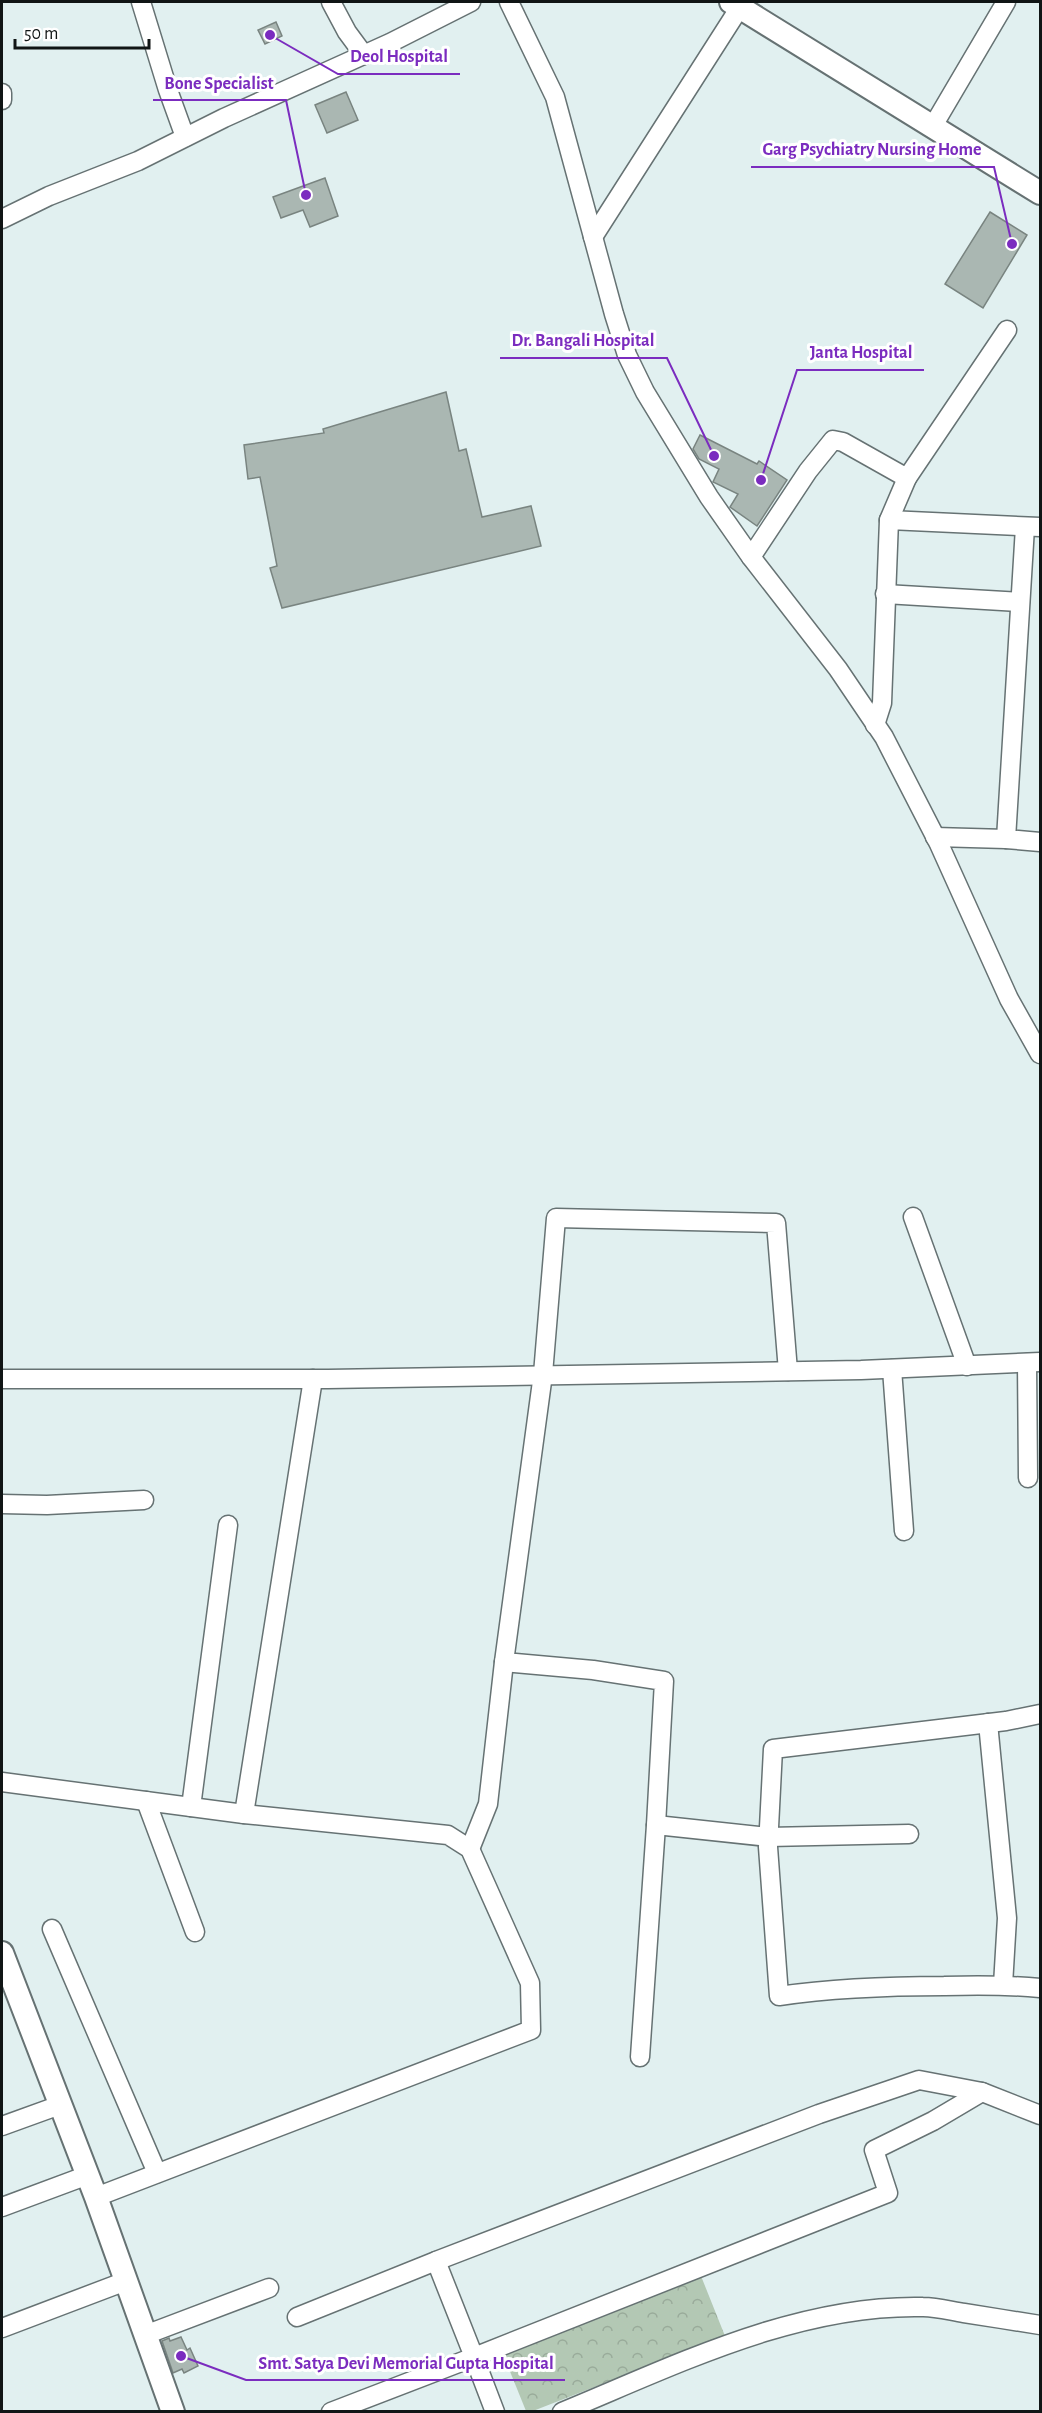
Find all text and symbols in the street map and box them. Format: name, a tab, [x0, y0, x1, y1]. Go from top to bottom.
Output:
scale bar	[15, 12, 148, 50]
text: 50 m	[24, 25, 58, 43]
callout: Deol Hospital	[338, 38, 460, 74]
text: Deol Hospital	[350, 48, 448, 66]
callout: Bone Specialist	[153, 64, 286, 100]
text: Bone Specialist	[164, 75, 274, 93]
callout: Garg Psychiatry Nursing Home	[751, 131, 994, 167]
text: Garg Psychiatry Nursing Home	[762, 141, 982, 159]
callout: Dr. Bangali Hospital	[500, 322, 667, 358]
text: Dr. Bangali Hospital	[511, 332, 655, 350]
callout: Janta Hospital	[797, 334, 924, 370]
text: Janta Hospital	[810, 344, 912, 362]
callout: Smt. Satya Devi Memorial Gupta Hospital	[246, 2344, 565, 2380]
text: Smt. Satya Devi Memorial Gupta Hospital	[258, 2355, 554, 2373]

